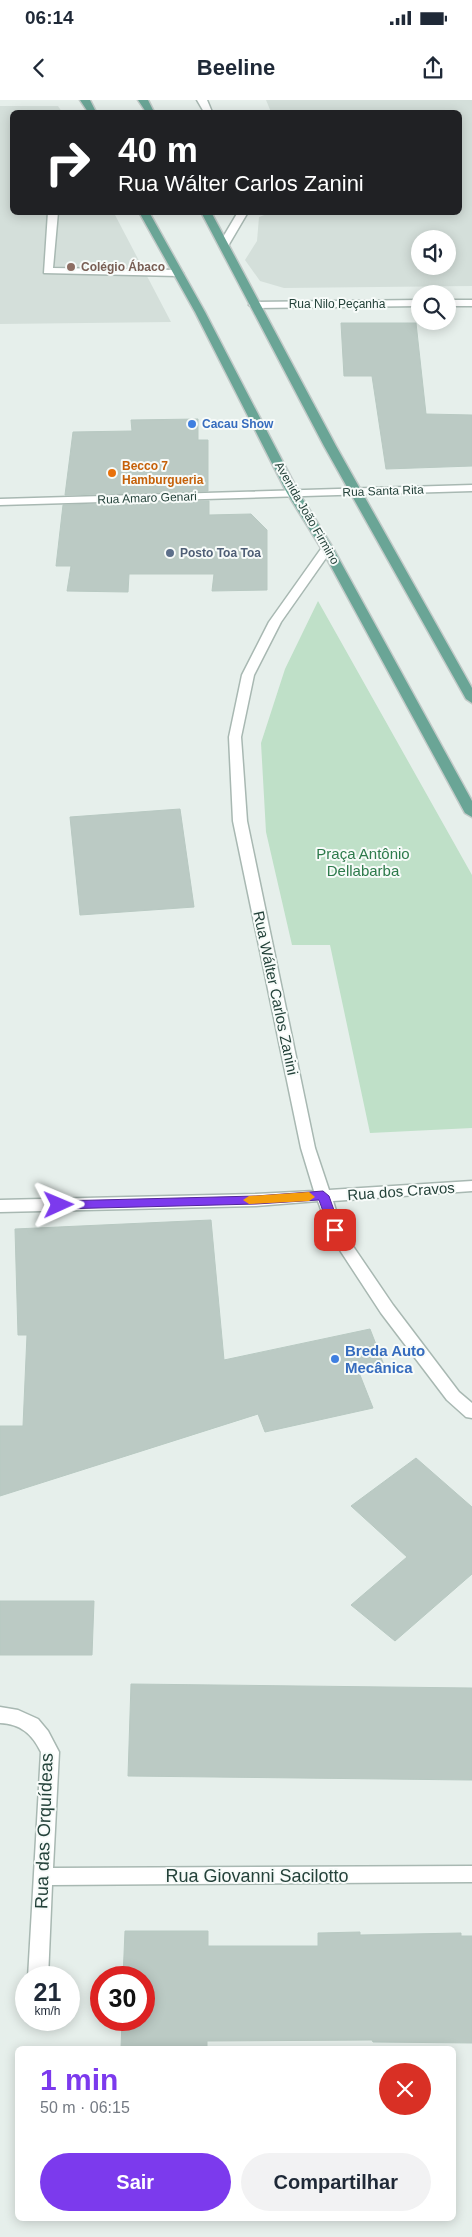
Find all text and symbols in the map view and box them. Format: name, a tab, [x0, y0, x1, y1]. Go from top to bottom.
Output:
text: 06:14	[25, 7, 74, 28]
icon: back	[25, 54, 53, 82]
icon: share	[419, 54, 447, 82]
text: Beeline	[197, 55, 275, 80]
icon: right	[35, 130, 100, 195]
text: 40 m	[118, 130, 198, 169]
text: Rua Wálter Carlos Zanini	[118, 171, 364, 196]
map controls	[411, 230, 456, 330]
button: sound	[411, 230, 456, 275]
place label: Colégio Ábaco	[81, 259, 165, 274]
marker: Colégio Ábaco	[65, 261, 77, 273]
button: search	[411, 285, 456, 330]
street label: Rua Nilo Peçanha	[289, 297, 386, 311]
place label: Cacau Show	[202, 417, 274, 431]
marker: Cacau Show	[186, 418, 198, 430]
place label: Becco 7 Hamburgueria	[122, 459, 204, 487]
street label: Avenida João Firmino	[272, 459, 342, 567]
marker: Becco 7 Hamburgueria	[106, 467, 118, 479]
street label: Rua Santa Rita	[342, 483, 424, 499]
street label: Rua Amaro Genari	[97, 489, 197, 507]
place label: Posto Toa Toa	[180, 546, 261, 560]
marker: Posto Toa Toa	[164, 547, 176, 559]
park label: Praça Antônio Dellabarba	[316, 845, 410, 879]
street label: Rua Wálter Carlos Zanini	[250, 909, 302, 1077]
position arrow	[32, 1178, 84, 1230]
street label: Rua dos Cravos	[347, 1179, 455, 1203]
pin	[314, 1209, 356, 1251]
icon: arrive	[321, 1216, 349, 1244]
place label: Breda Auto Mecânica	[345, 1342, 425, 1376]
marker: Breda Auto Mecânica	[329, 1353, 341, 1365]
street label: Rua das Orquídeas	[31, 1753, 57, 1909]
street label: Rua Giovanni Sacilotto	[165, 1866, 349, 1886]
speed limit sign: 30	[90, 1966, 155, 2031]
text: 21	[34, 1978, 61, 2006]
text: km/h	[34, 2004, 61, 2018]
text: 1 min	[40, 2063, 118, 2096]
button: close	[379, 2063, 431, 2115]
text: 50 m · 06:15	[40, 2099, 130, 2116]
button: Sair	[40, 2153, 231, 2211]
button: Compartilhar	[241, 2153, 431, 2211]

